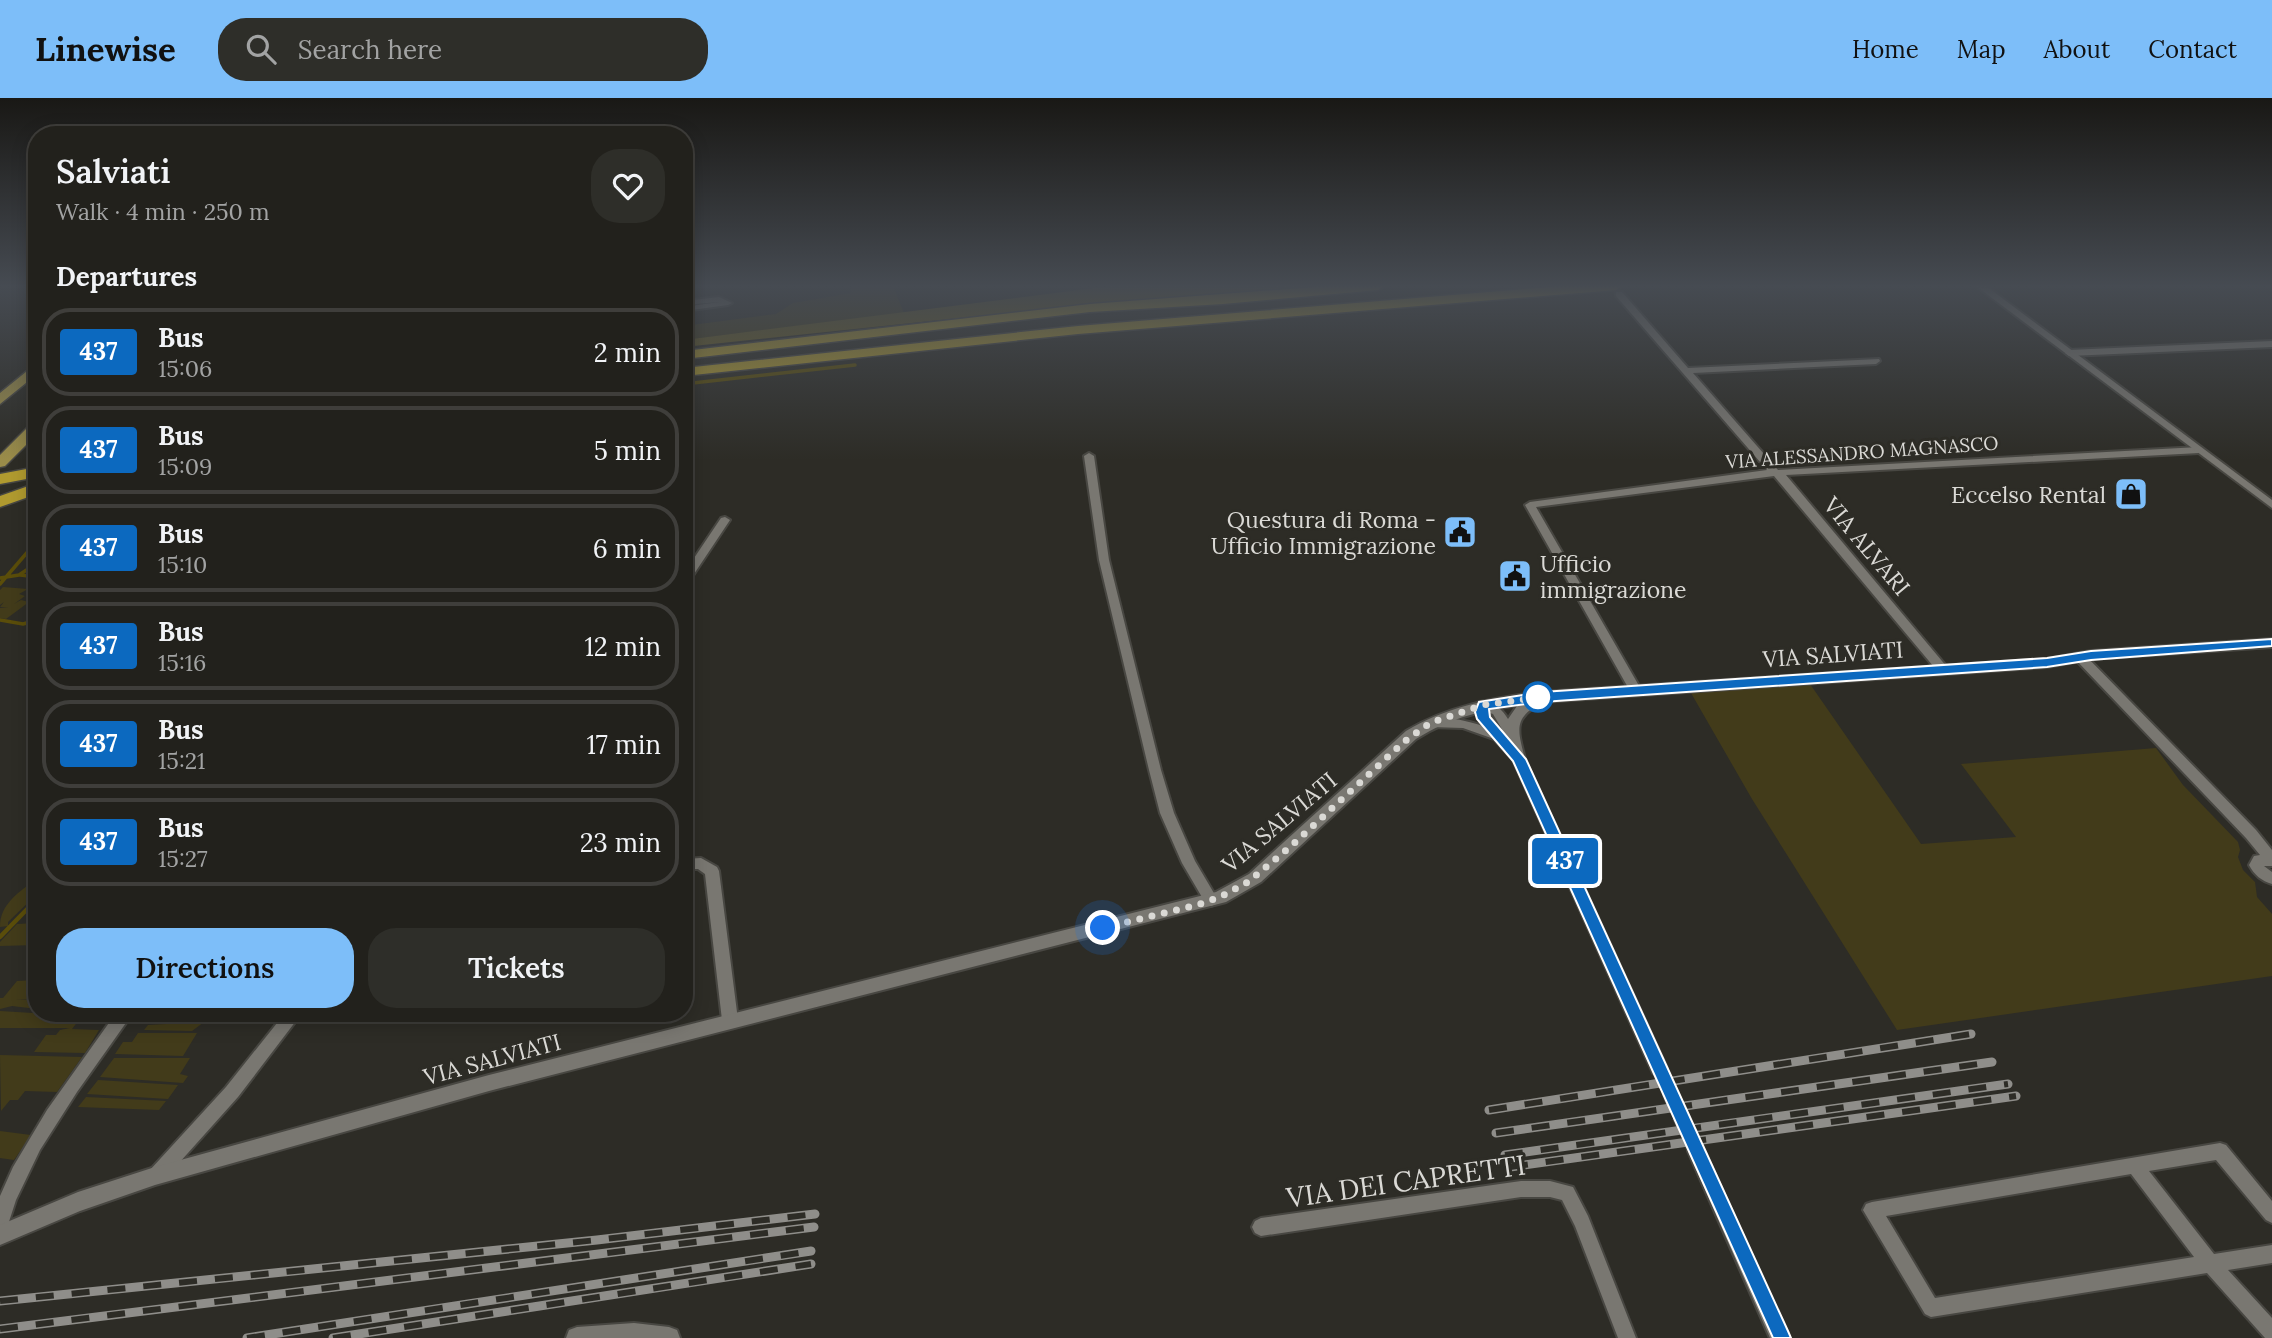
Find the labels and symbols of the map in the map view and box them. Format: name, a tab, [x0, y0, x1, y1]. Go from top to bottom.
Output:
street label: VIA ALESSANDRO MAGNASCO	[1724, 430, 1999, 474]
shop icon: Eccelso Rental	[2112, 475, 2150, 513]
place label: Eccelso Rental	[1951, 480, 2106, 509]
street label: VIA ALVARI	[1817, 490, 1917, 601]
place label: Questura di Roma - Ufficio Immigrazione	[1211, 505, 1436, 560]
public building icon: Questura di Roma - Ufficio Immigrazione	[1441, 513, 1479, 551]
place label: Ufficio immigrazione	[1540, 549, 1687, 604]
public building icon: Ufficio immigrazione	[1496, 557, 1534, 595]
street label: VIA SALVIATI	[1761, 635, 1904, 673]
unlabelled marker	[1523, 682, 1553, 712]
street label: VIA SALVIATI	[1215, 766, 1342, 879]
line badge: 437	[1525, 838, 1605, 884]
your location	[1085, 910, 1120, 945]
street label: VIA SALVIATI	[419, 1027, 564, 1092]
street label: VIA DEI CAPRETTI	[1283, 1146, 1528, 1216]

